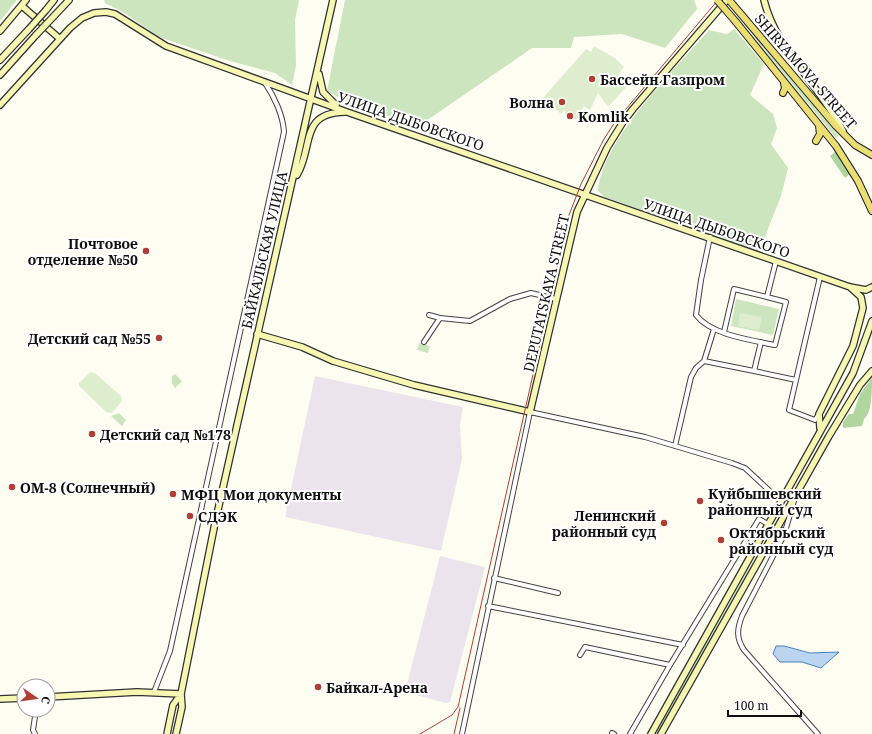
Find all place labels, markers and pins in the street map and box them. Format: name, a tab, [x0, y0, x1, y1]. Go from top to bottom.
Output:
place label: Бассейн Газпром	[600, 70, 725, 89]
marker: Бассейн Газпром	[587, 74, 597, 84]
place label: Волна	[509, 93, 554, 112]
marker: Волна	[557, 97, 567, 107]
place label: Komlik	[578, 107, 629, 126]
marker: Komlik	[565, 111, 575, 121]
place label: Почтовое отделение №50	[28, 234, 138, 269]
marker: Почтовое отделение №50	[141, 246, 151, 256]
place label: Детский сад №55	[28, 329, 151, 348]
marker: Детский сад №55	[154, 333, 164, 343]
place label: Детский сад №178	[100, 425, 231, 444]
marker: Детский сад №178	[87, 429, 97, 439]
place label: ОМ-8 (Солнечный)	[20, 478, 156, 497]
marker: ОМ-8 (Солнечный)	[7, 482, 17, 492]
place label: Куйбышевский районный суд	[708, 484, 822, 519]
place label: МФЦ Мои документы	[181, 485, 342, 504]
marker: МФЦ Мои документы	[168, 489, 178, 499]
marker: Куйбышевский районный суд	[695, 496, 705, 506]
place label: Ленинский районный суд	[552, 506, 656, 541]
place label: СДЭК	[198, 507, 238, 526]
marker: СДЭК	[185, 511, 195, 521]
marker: Ленинский районный суд	[659, 518, 669, 528]
place label: Октябрьский районный суд	[729, 523, 833, 558]
marker: Октябрьский районный суд	[716, 535, 726, 545]
place label: Байкал-Арена	[326, 678, 428, 697]
marker: Байкал-Арена	[313, 682, 323, 692]

